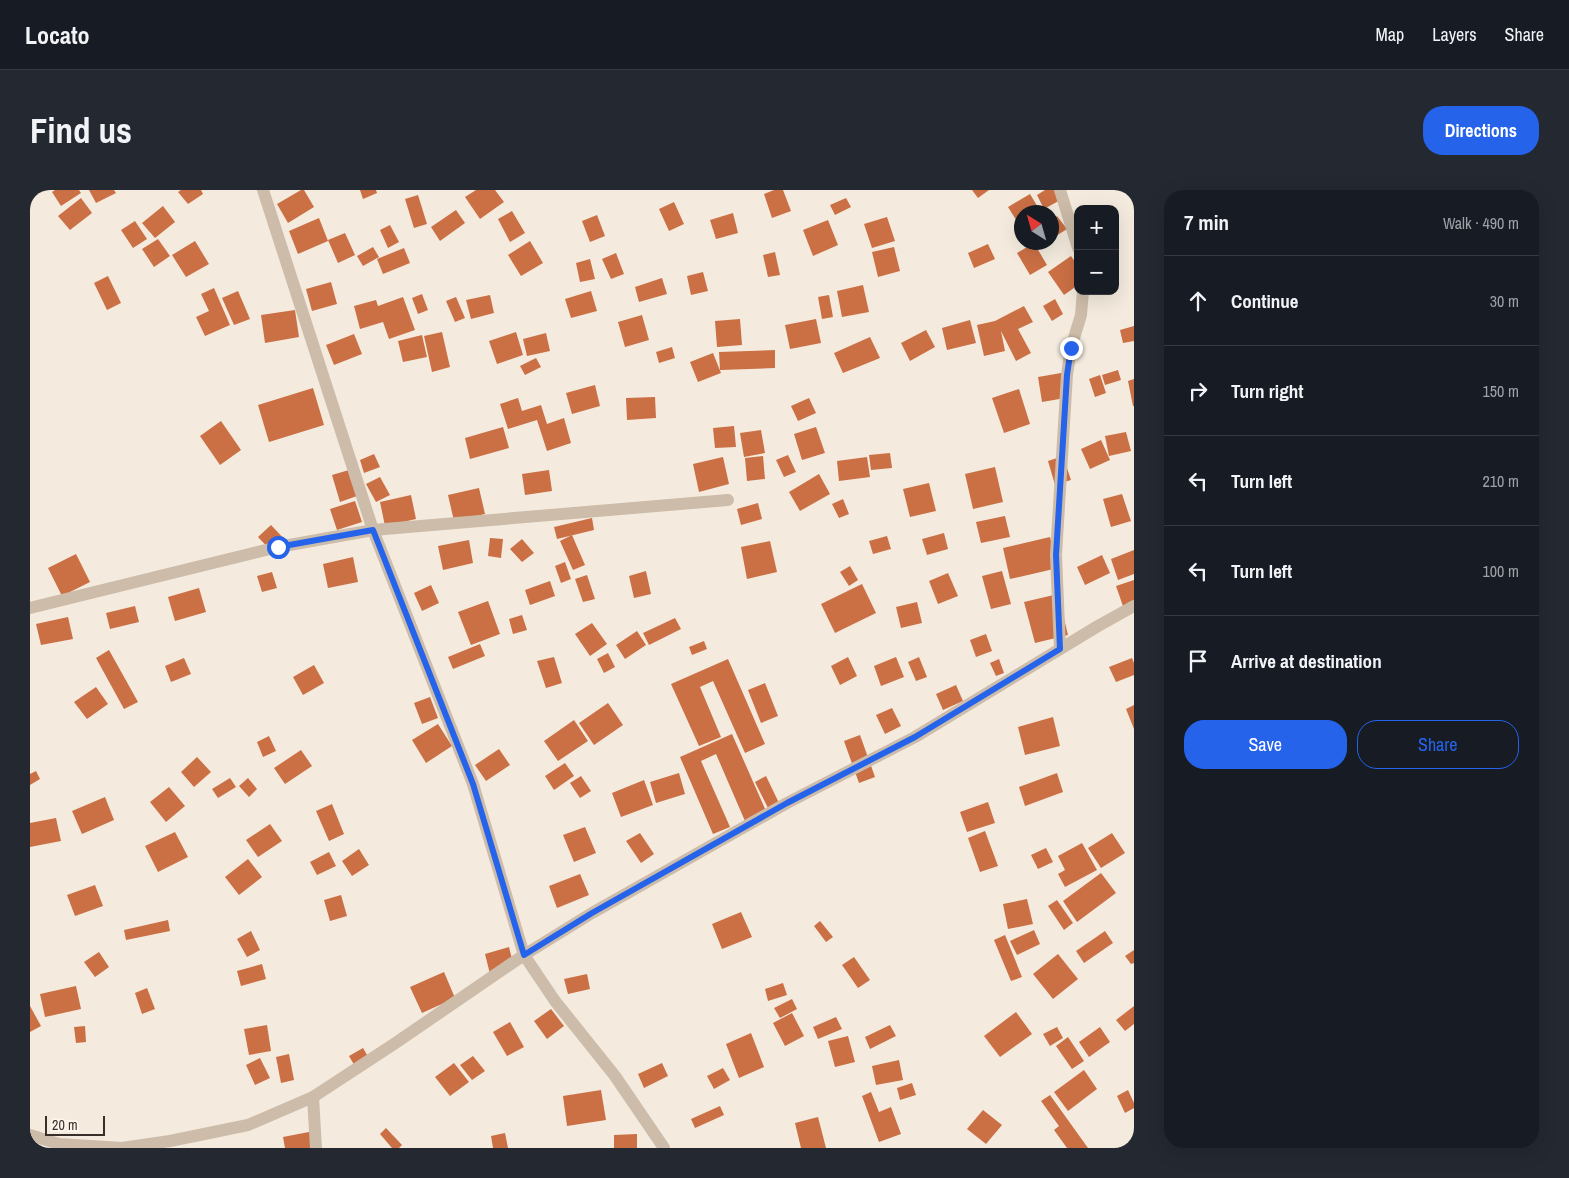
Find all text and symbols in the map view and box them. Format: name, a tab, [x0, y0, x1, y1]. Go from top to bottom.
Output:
text: Locato	[25, 19, 90, 51]
text: Map	[1376, 22, 1404, 47]
text: Layers	[1432, 22, 1477, 47]
text: Share	[1505, 22, 1544, 47]
button: Directions	[1423, 106, 1539, 155]
text: Find us	[30, 107, 132, 154]
north arrow	[1014, 205, 1059, 250]
map controls	[1074, 205, 1119, 295]
button: +	[1074, 205, 1119, 250]
text: 7 min	[1184, 208, 1229, 237]
text: Walk · 490 m	[1443, 212, 1519, 234]
button: −	[1074, 250, 1119, 295]
icon: ahead	[1184, 287, 1212, 315]
text: Continue	[1231, 288, 1299, 314]
text: 30 m	[1490, 290, 1519, 312]
route end	[1060, 337, 1083, 360]
icon: right	[1184, 377, 1212, 405]
text: Turn right	[1231, 378, 1303, 404]
text: 150 m	[1483, 380, 1519, 402]
icon: left	[1184, 467, 1212, 495]
text: Turn left	[1231, 468, 1292, 494]
text: 210 m	[1483, 470, 1519, 492]
route start	[267, 536, 290, 559]
icon: left	[1184, 557, 1212, 585]
text: Turn left	[1231, 558, 1292, 584]
text: 100 m	[1483, 560, 1519, 582]
icon: arrive	[1184, 647, 1212, 675]
text: Arrive at destination	[1231, 648, 1382, 674]
button: Save	[1184, 720, 1347, 769]
button: Share	[1357, 720, 1519, 769]
scale bar	[45, 1113, 105, 1136]
text: 20 m	[52, 1116, 78, 1134]

